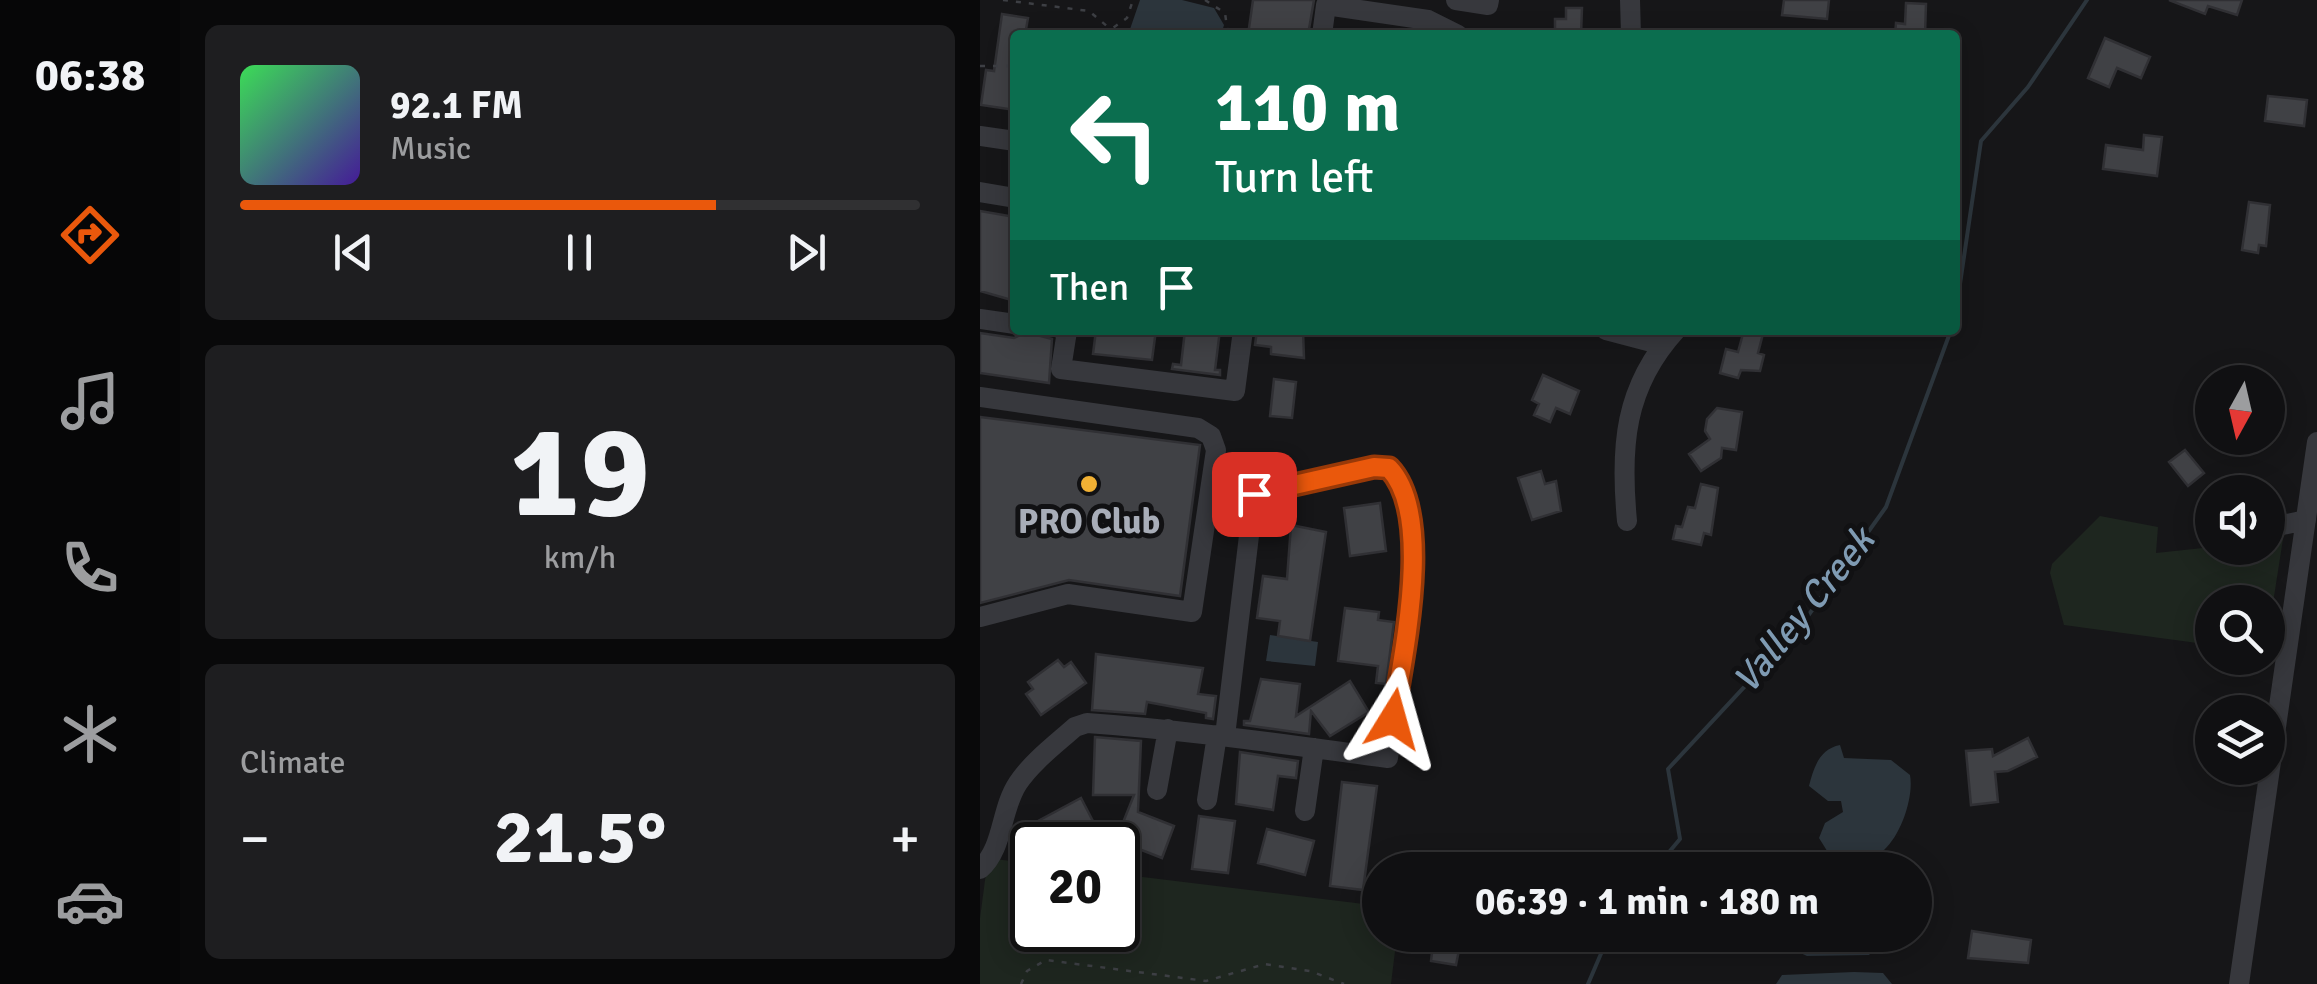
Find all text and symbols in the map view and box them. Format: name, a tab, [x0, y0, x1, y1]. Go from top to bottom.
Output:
text: 06:38	[35, 48, 145, 103]
text: 110 m	[1215, 64, 1400, 150]
icon: left	[1050, 70, 1180, 200]
text: 92.1 FM	[390, 82, 523, 129]
text: Music	[390, 129, 471, 168]
text: Turn left	[1215, 150, 1374, 205]
icon: directions	[55, 200, 125, 270]
icon: previous	[326, 225, 381, 280]
icon: pause	[552, 225, 607, 280]
icon: next	[779, 225, 834, 280]
icon: arrive	[1149, 260, 1204, 315]
text: Then	[1050, 264, 1129, 311]
north arrow	[2195, 365, 2285, 455]
map controls	[2195, 365, 2285, 785]
icon: music	[55, 366, 125, 436]
text: 19	[510, 393, 650, 553]
pin	[1212, 452, 1297, 537]
icon: arrive	[1227, 467, 1282, 522]
marker: PRO Club	[1078, 473, 1100, 495]
button: sound	[2195, 475, 2285, 565]
place label: PRO Club	[1018, 500, 1160, 543]
water label: Valley Creek	[1722, 516, 1886, 702]
icon: phone	[55, 533, 125, 603]
text: km/h	[544, 538, 616, 577]
button: search	[2195, 585, 2285, 675]
position arrow	[1341, 667, 1445, 771]
button: layers	[2195, 695, 2285, 785]
icon: climate	[55, 699, 125, 769]
text: Climate	[240, 743, 346, 782]
text: 21.5°	[494, 791, 667, 884]
text: −	[240, 805, 270, 873]
text: +	[890, 805, 920, 873]
speed limit sign: 20	[1010, 822, 1140, 952]
icon: car	[55, 866, 125, 936]
text: 06:39 · 1 min · 180 m	[1475, 878, 1819, 925]

